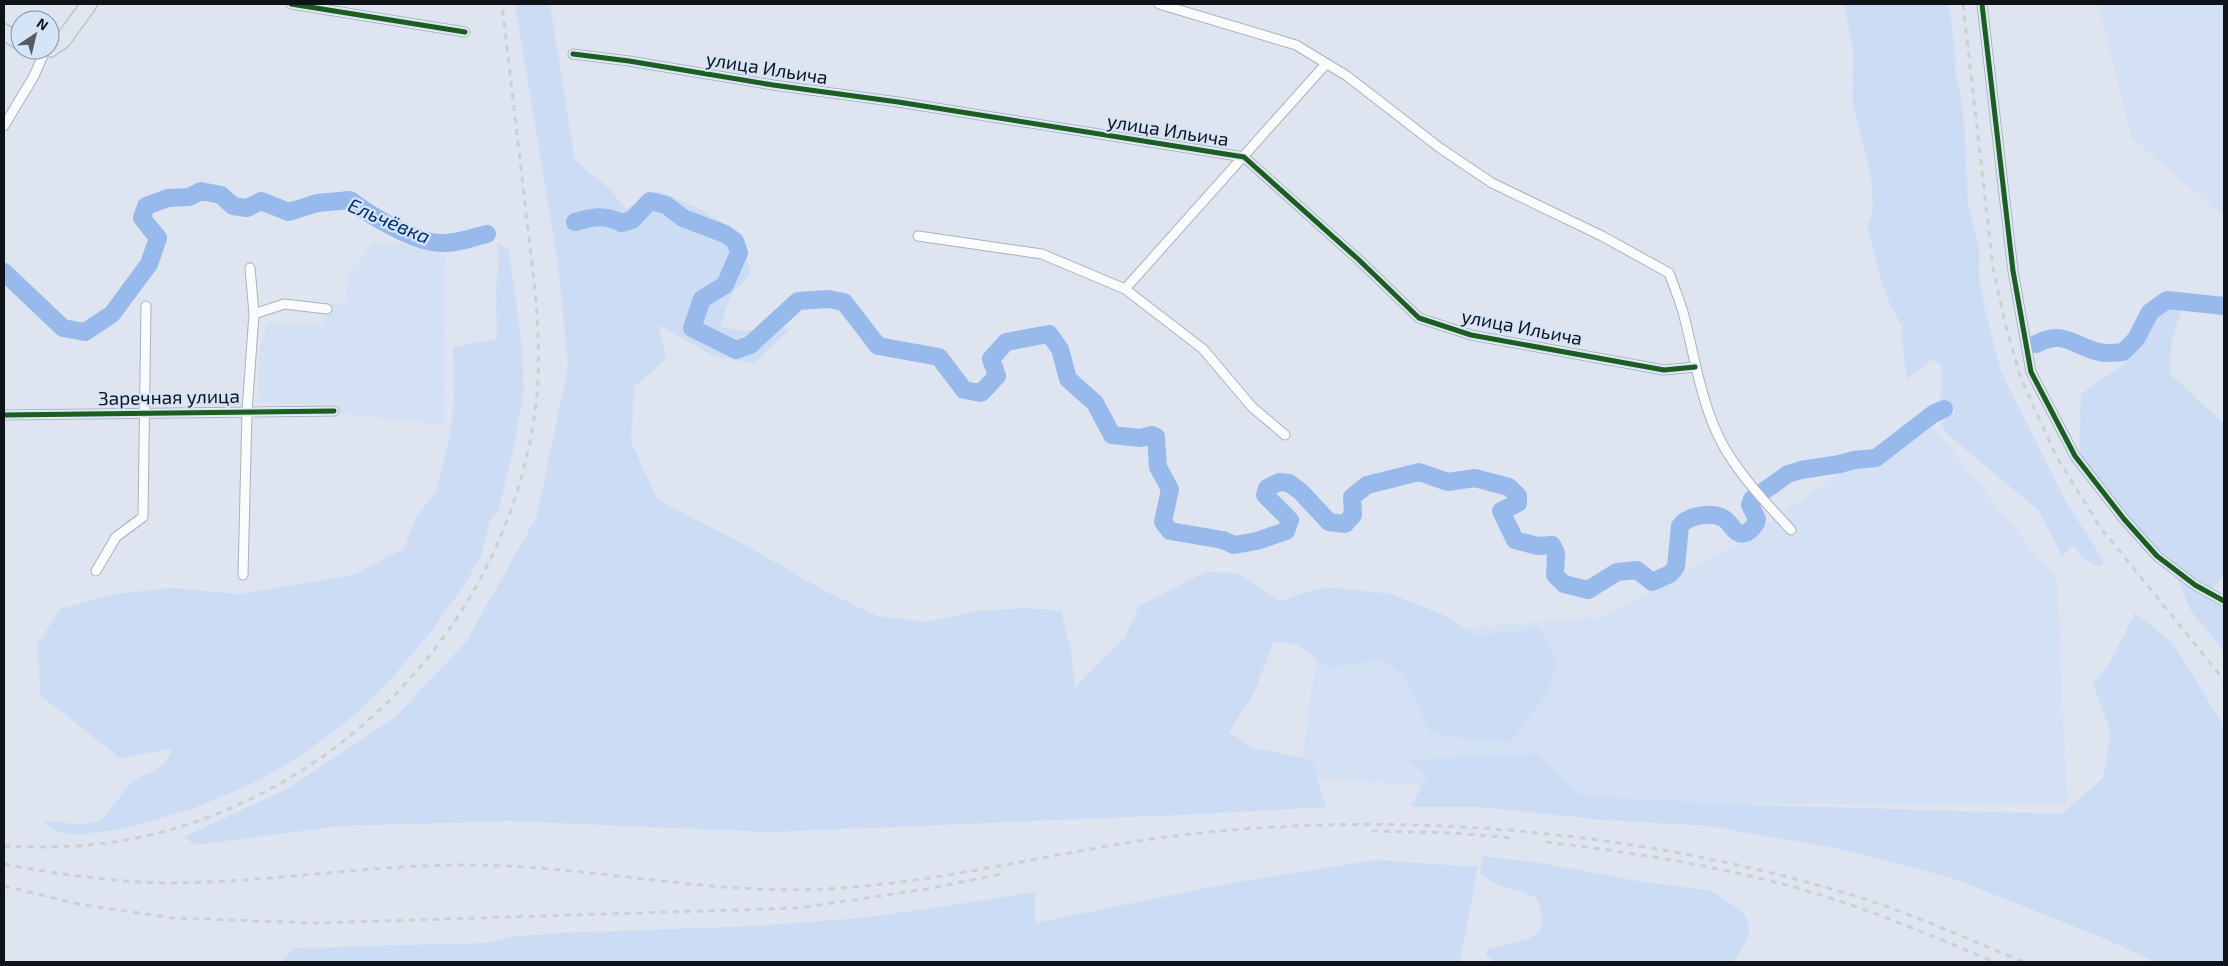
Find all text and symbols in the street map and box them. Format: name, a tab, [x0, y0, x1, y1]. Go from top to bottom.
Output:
north arrow	[10, 10, 60, 60]
text: N	[34, 14, 52, 34]
street label: улица Ильича	[705, 47, 829, 89]
street label: улица Ильича	[1106, 109, 1230, 151]
water label: Ельчёвка	[345, 192, 434, 248]
street label: улица Ильича	[1460, 304, 1584, 350]
street label: Заречная улица	[98, 384, 240, 410]

